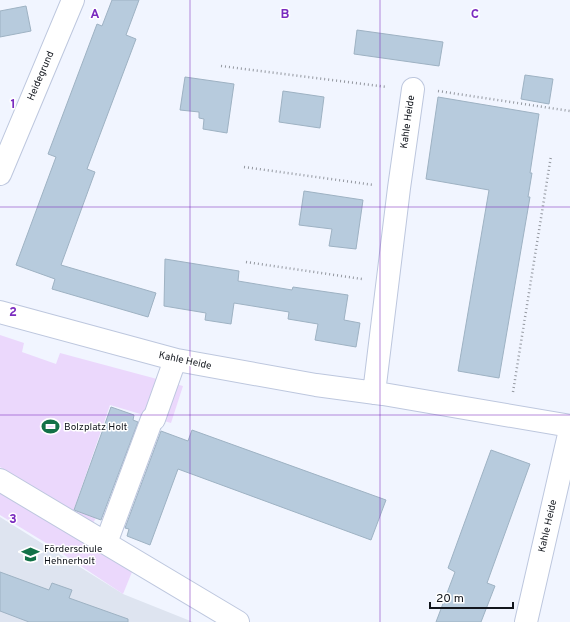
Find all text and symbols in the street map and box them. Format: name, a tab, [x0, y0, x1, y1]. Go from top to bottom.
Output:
text: A	[90, 7, 100, 23]
text: B	[281, 7, 290, 23]
text: C	[471, 7, 479, 23]
street label: Heidegrund	[25, 49, 57, 103]
street label: Kahle Heide	[398, 95, 418, 149]
text: 1	[10, 97, 16, 113]
text: 2	[9, 305, 17, 321]
street label: Kahle Heide	[157, 349, 213, 373]
sports icon: Bolzplatz Holt	[41, 417, 61, 437]
place label: Bolzplatz Holt	[64, 421, 128, 434]
street label: Kahle Heide	[536, 498, 560, 554]
text: 3	[9, 512, 17, 528]
place label: Förderschule Hehnerholt	[44, 543, 102, 568]
school or university icon: Förderschule Hehnerholt	[21, 545, 41, 565]
scale bar	[430, 584, 513, 610]
text: 20 m	[436, 591, 464, 607]

